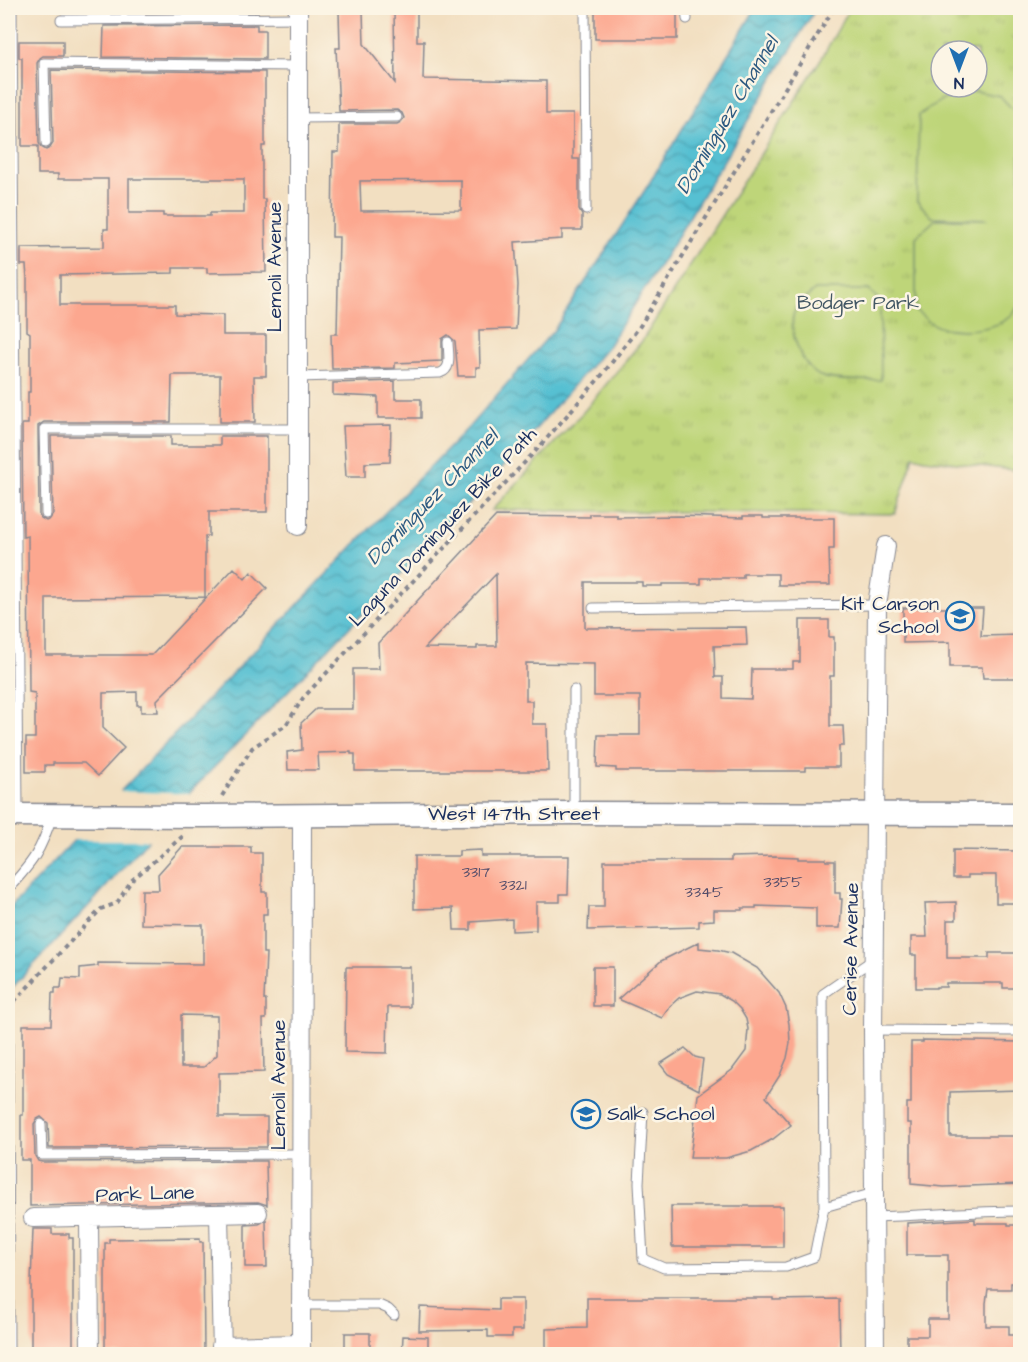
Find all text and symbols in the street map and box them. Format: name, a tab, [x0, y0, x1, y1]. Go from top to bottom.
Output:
water label: Dominguez Channel	[669, 29, 788, 200]
north arrow	[929, 39, 989, 99]
text: N	[954, 72, 964, 94]
street label: Lemoli Avenue	[261, 202, 289, 332]
park label: Bodger Park	[797, 289, 919, 318]
street label: Laguna Dominguez Bike Path	[343, 421, 544, 634]
water label: Dominguez Channel	[359, 421, 507, 572]
place label: Kit Carson School	[841, 590, 939, 641]
school or university icon: Kit Carson School	[944, 600, 976, 632]
street label: West 147th Street	[428, 800, 600, 828]
house number: 3317	[462, 861, 490, 883]
house number: 3355	[764, 871, 803, 893]
house number: 3321	[499, 874, 527, 896]
house number: 3345	[685, 881, 724, 903]
street label: Cerise Avenue	[836, 882, 866, 1016]
street label: Lemoli Avenue	[265, 1020, 293, 1150]
school or university icon: Salk School	[570, 1098, 602, 1130]
place label: Salk School	[607, 1100, 715, 1128]
street label: Park Lane	[95, 1178, 195, 1210]

